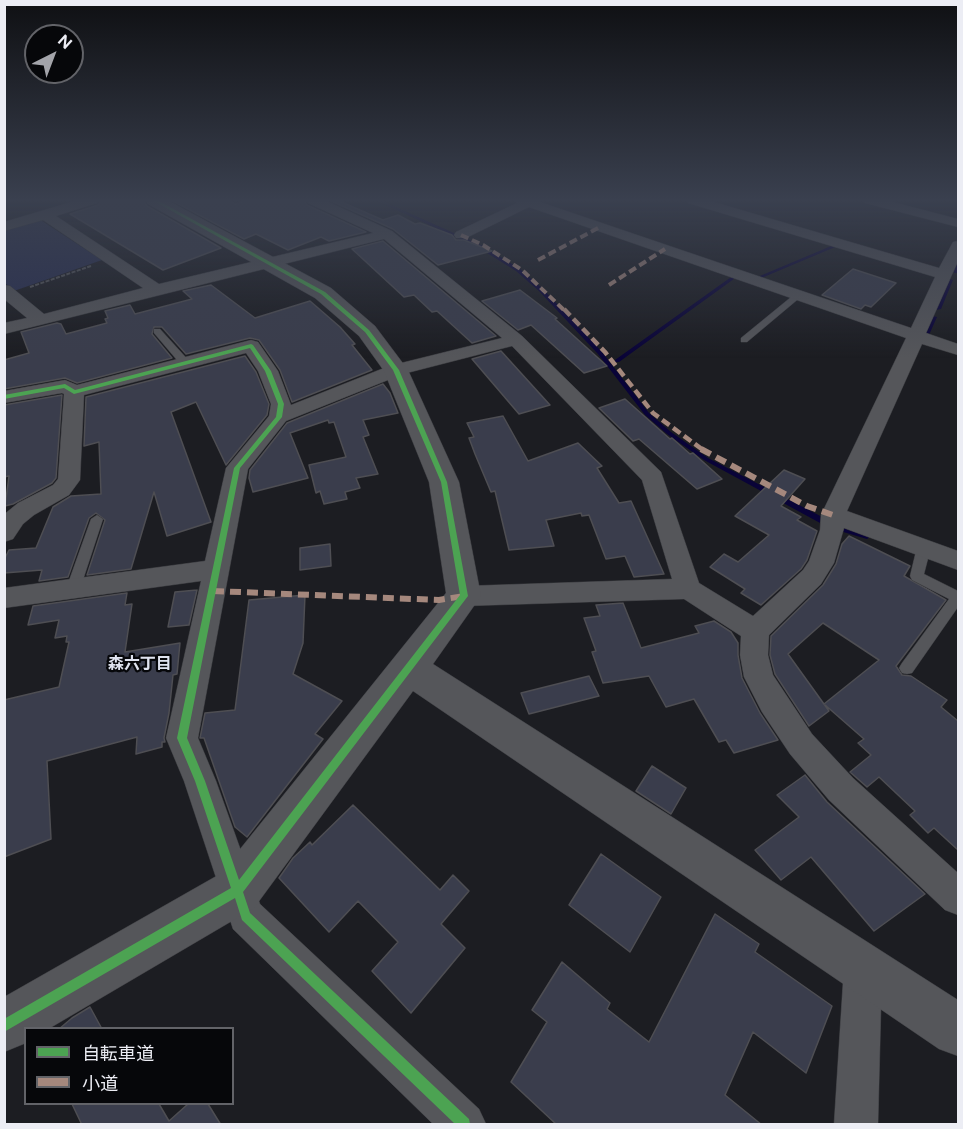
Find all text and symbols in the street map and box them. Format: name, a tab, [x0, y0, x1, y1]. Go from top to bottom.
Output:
north arrow	[24, 24, 84, 84]
text: N	[54, 31, 76, 53]
district label: 森六丁目	[108, 654, 172, 674]
legend	[24, 1027, 234, 1105]
text: 自転車道	[82, 1043, 154, 1065]
text: 小道	[82, 1073, 118, 1095]

